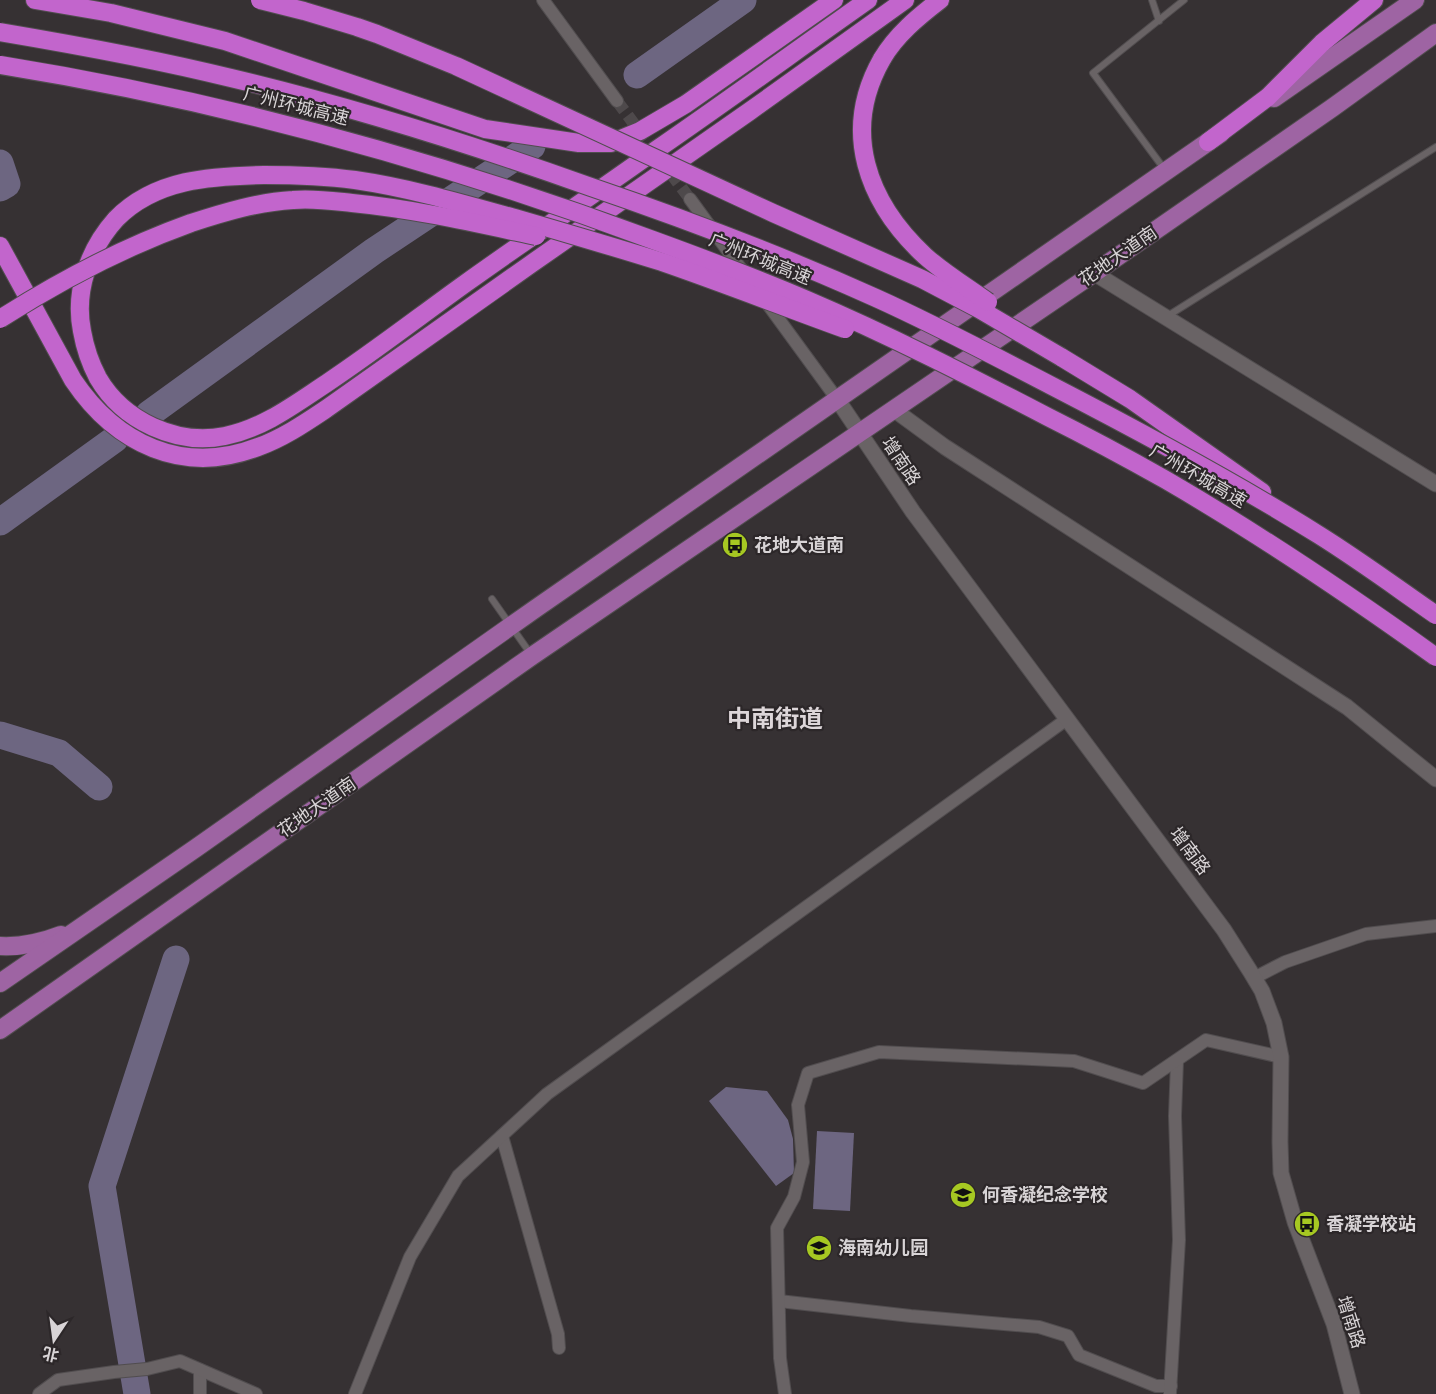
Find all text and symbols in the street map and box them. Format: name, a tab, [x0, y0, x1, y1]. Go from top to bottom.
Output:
street label: 广州环城高速	[241, 82, 351, 130]
street label: 花地大道南	[1075, 221, 1161, 291]
street label: 广州环城高速	[706, 229, 814, 289]
street label: 增南路	[877, 432, 925, 490]
street label: 广州环城高速	[1146, 439, 1250, 513]
bus stop icon: 花地大道南	[720, 530, 750, 560]
place label: 花地大道南	[754, 534, 844, 556]
district label: 中南街道	[727, 705, 823, 733]
street label: 花地大道南	[274, 772, 360, 842]
street label: 增南路	[1165, 823, 1215, 879]
school or university icon: 何香凝纪念学校	[948, 1180, 978, 1210]
place label: 何香凝纪念学校	[982, 1184, 1108, 1206]
bus stop icon: 香凝学校站	[1292, 1209, 1322, 1239]
place label: 香凝学校站	[1326, 1213, 1416, 1235]
school or university icon: 海南幼儿园	[804, 1233, 834, 1263]
place label: 海南幼儿园	[838, 1237, 928, 1259]
street label: 增南路	[1332, 1293, 1370, 1351]
north arrow	[24, 1310, 84, 1370]
text: 北	[41, 1343, 61, 1365]

